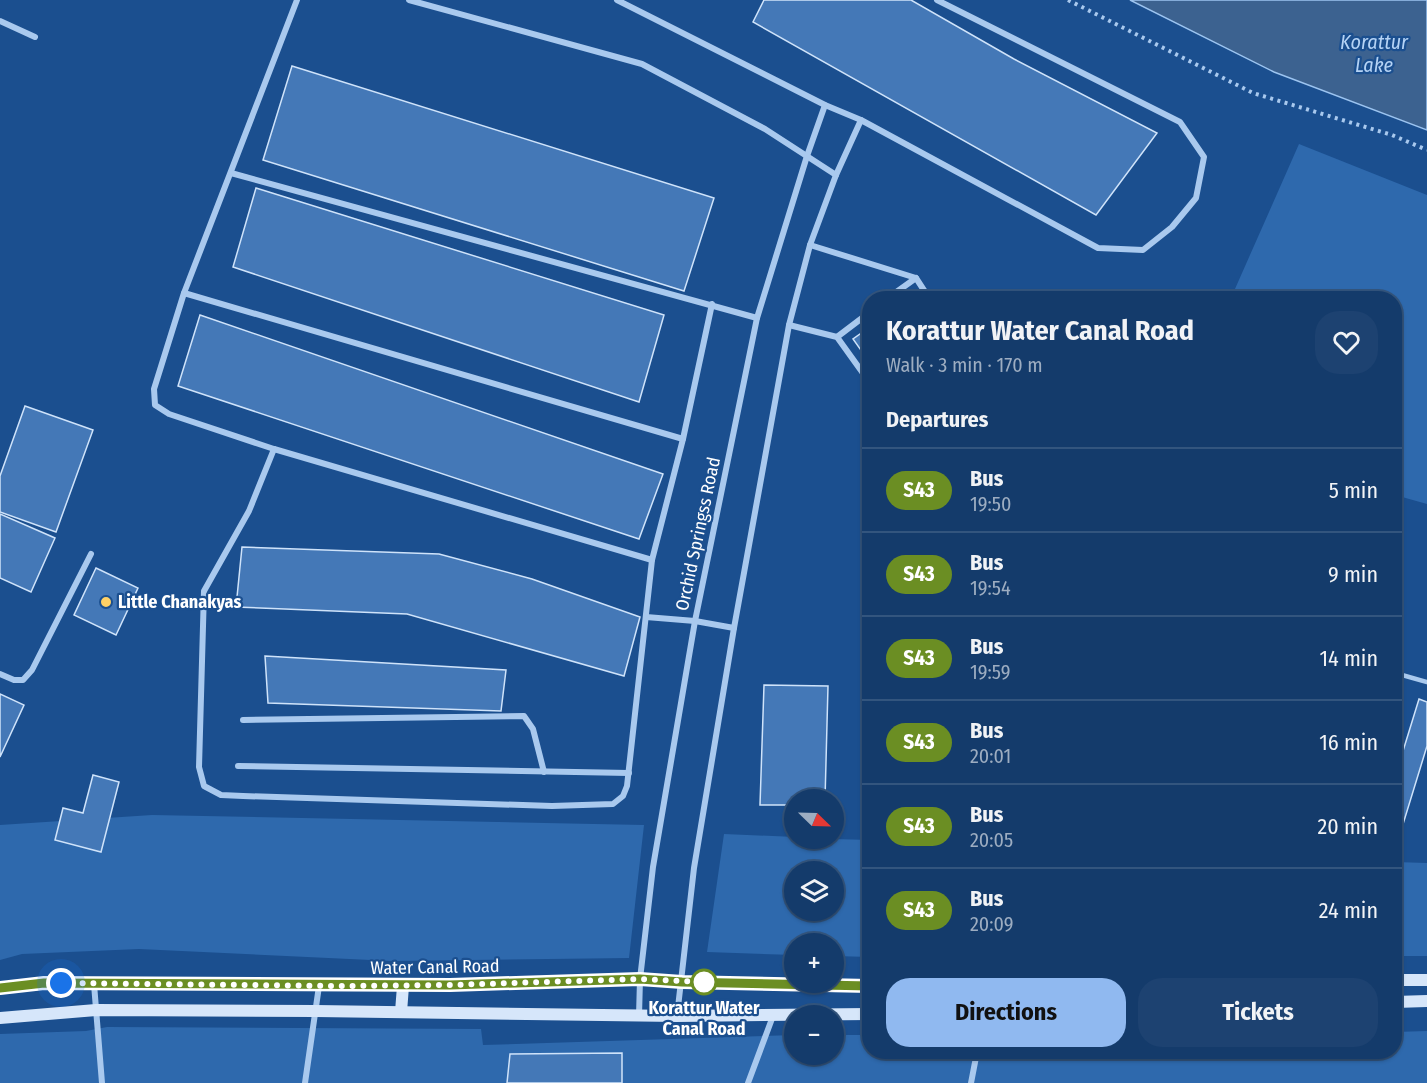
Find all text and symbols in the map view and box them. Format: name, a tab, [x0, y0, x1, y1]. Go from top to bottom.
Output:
water label: Korattur Lake	[1340, 30, 1409, 77]
button: heart	[1315, 311, 1378, 374]
text: Korattur Water Canal Road	[886, 314, 1194, 347]
text: Walk · 3 min · 170 m	[886, 353, 1043, 377]
text: Departures	[886, 406, 988, 433]
street label: Orchid Springss Road	[671, 455, 725, 613]
text: Bus	[970, 465, 1003, 492]
text: S43	[903, 477, 935, 503]
text: 5 min	[1329, 477, 1378, 504]
text: 19:50	[970, 492, 1011, 516]
text: Bus	[970, 549, 1003, 576]
text: S43	[903, 561, 935, 587]
text: 9 min	[1328, 561, 1378, 588]
text: 19:54	[970, 576, 1011, 600]
place label: Little Chanakyas	[118, 591, 241, 613]
marker: Little Chanakyas	[99, 595, 113, 609]
text: Bus	[970, 633, 1003, 660]
text: S43	[903, 645, 935, 671]
text: 14 min	[1320, 645, 1378, 672]
text: 19:59	[970, 660, 1010, 684]
text: Bus	[970, 717, 1003, 744]
text: S43	[903, 729, 935, 755]
text: 16 min	[1319, 729, 1378, 756]
text: 20:01	[970, 744, 1011, 768]
north arrow	[784, 789, 844, 849]
map controls	[784, 789, 844, 1065]
text: Bus	[970, 801, 1003, 828]
text: S43	[903, 813, 935, 839]
text: 20 min	[1318, 813, 1378, 840]
text: 20:05	[970, 828, 1013, 852]
button: layers	[784, 861, 844, 921]
text: Bus	[970, 885, 1003, 912]
text: S43	[903, 897, 935, 923]
text: 24 min	[1319, 897, 1378, 924]
text: 20:09	[970, 912, 1013, 936]
button: +	[784, 933, 844, 993]
street label: Water Canal Road	[370, 955, 500, 979]
your location	[46, 968, 76, 998]
marker: Korattur Water Canal Road	[691, 969, 717, 995]
button: Directions	[886, 978, 1126, 1047]
button: Tickets	[1138, 978, 1378, 1047]
place label: Korattur Water Canal Road	[648, 997, 760, 1040]
button: −	[784, 1005, 844, 1065]

